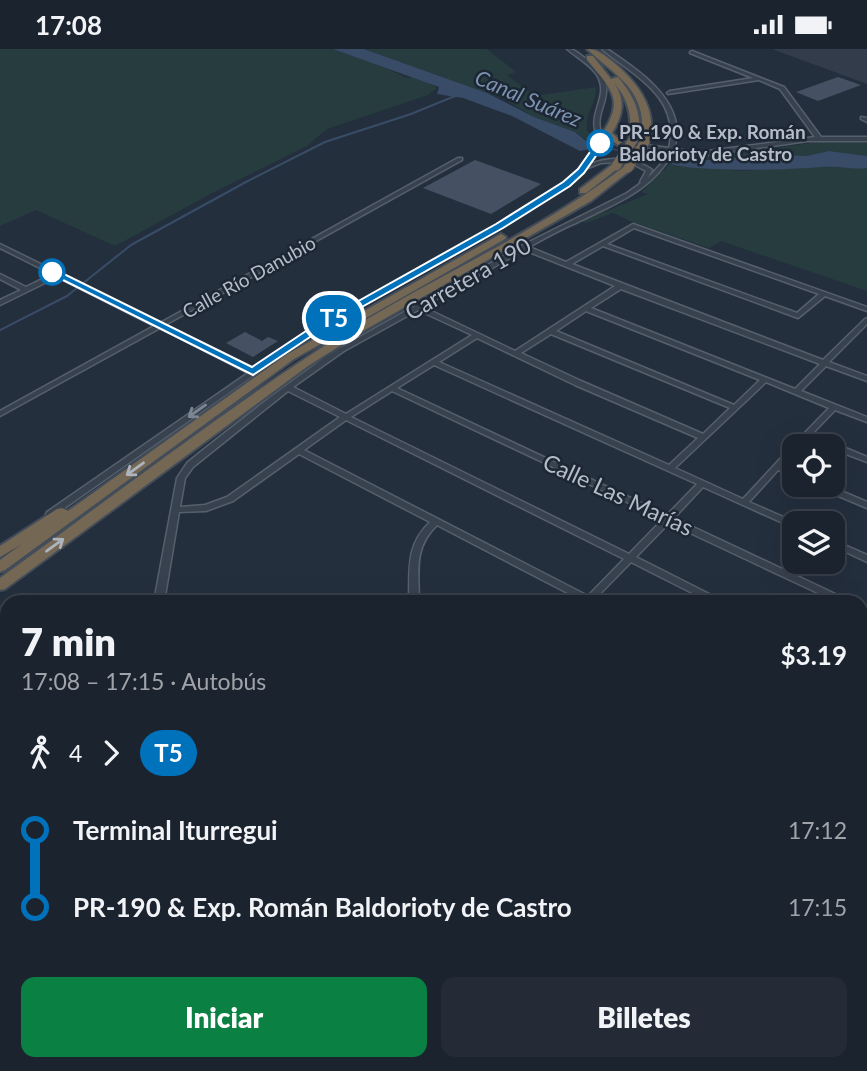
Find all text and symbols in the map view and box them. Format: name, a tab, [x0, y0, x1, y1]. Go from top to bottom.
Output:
text: 17:08	[35, 9, 102, 41]
water label: Canal Suárez	[472, 64, 586, 131]
place label: PR-190 & Exp. Román Baldorioty de Castro	[619, 120, 806, 165]
marker: PR-190 & Exp. Román Baldorioty de Castro	[587, 130, 613, 156]
street label: Calle Río Danubio	[178, 230, 319, 323]
street label: Carretera 190	[399, 231, 536, 326]
unlabelled marker	[39, 259, 65, 285]
line badge: T5	[302, 295, 366, 341]
text: T5	[320, 303, 348, 332]
one-way arrow	[188, 404, 207, 418]
map controls	[782, 434, 845, 574]
button: locate	[782, 434, 845, 497]
street label: Calle Las Marías	[539, 447, 698, 541]
one-way arrow	[127, 462, 145, 477]
button: layers	[782, 511, 845, 574]
one-way arrow	[45, 538, 64, 552]
text: 7 min	[21, 618, 116, 664]
text: $3.19	[781, 639, 847, 671]
text: 17:08 – 17:15 · Autobús	[21, 667, 266, 695]
icon: walk	[21, 734, 59, 772]
icon: forward	[92, 734, 130, 772]
text: T5	[154, 738, 183, 767]
text: 4	[69, 739, 82, 767]
text: Terminal Iturregui	[73, 814, 278, 846]
text: 17:12	[788, 816, 847, 844]
text: PR-190 & Exp. Román Baldorioty de Castro	[73, 891, 572, 923]
text: 17:15	[788, 893, 847, 921]
button: Iniciar	[21, 977, 427, 1057]
button: Billetes	[441, 977, 847, 1057]

